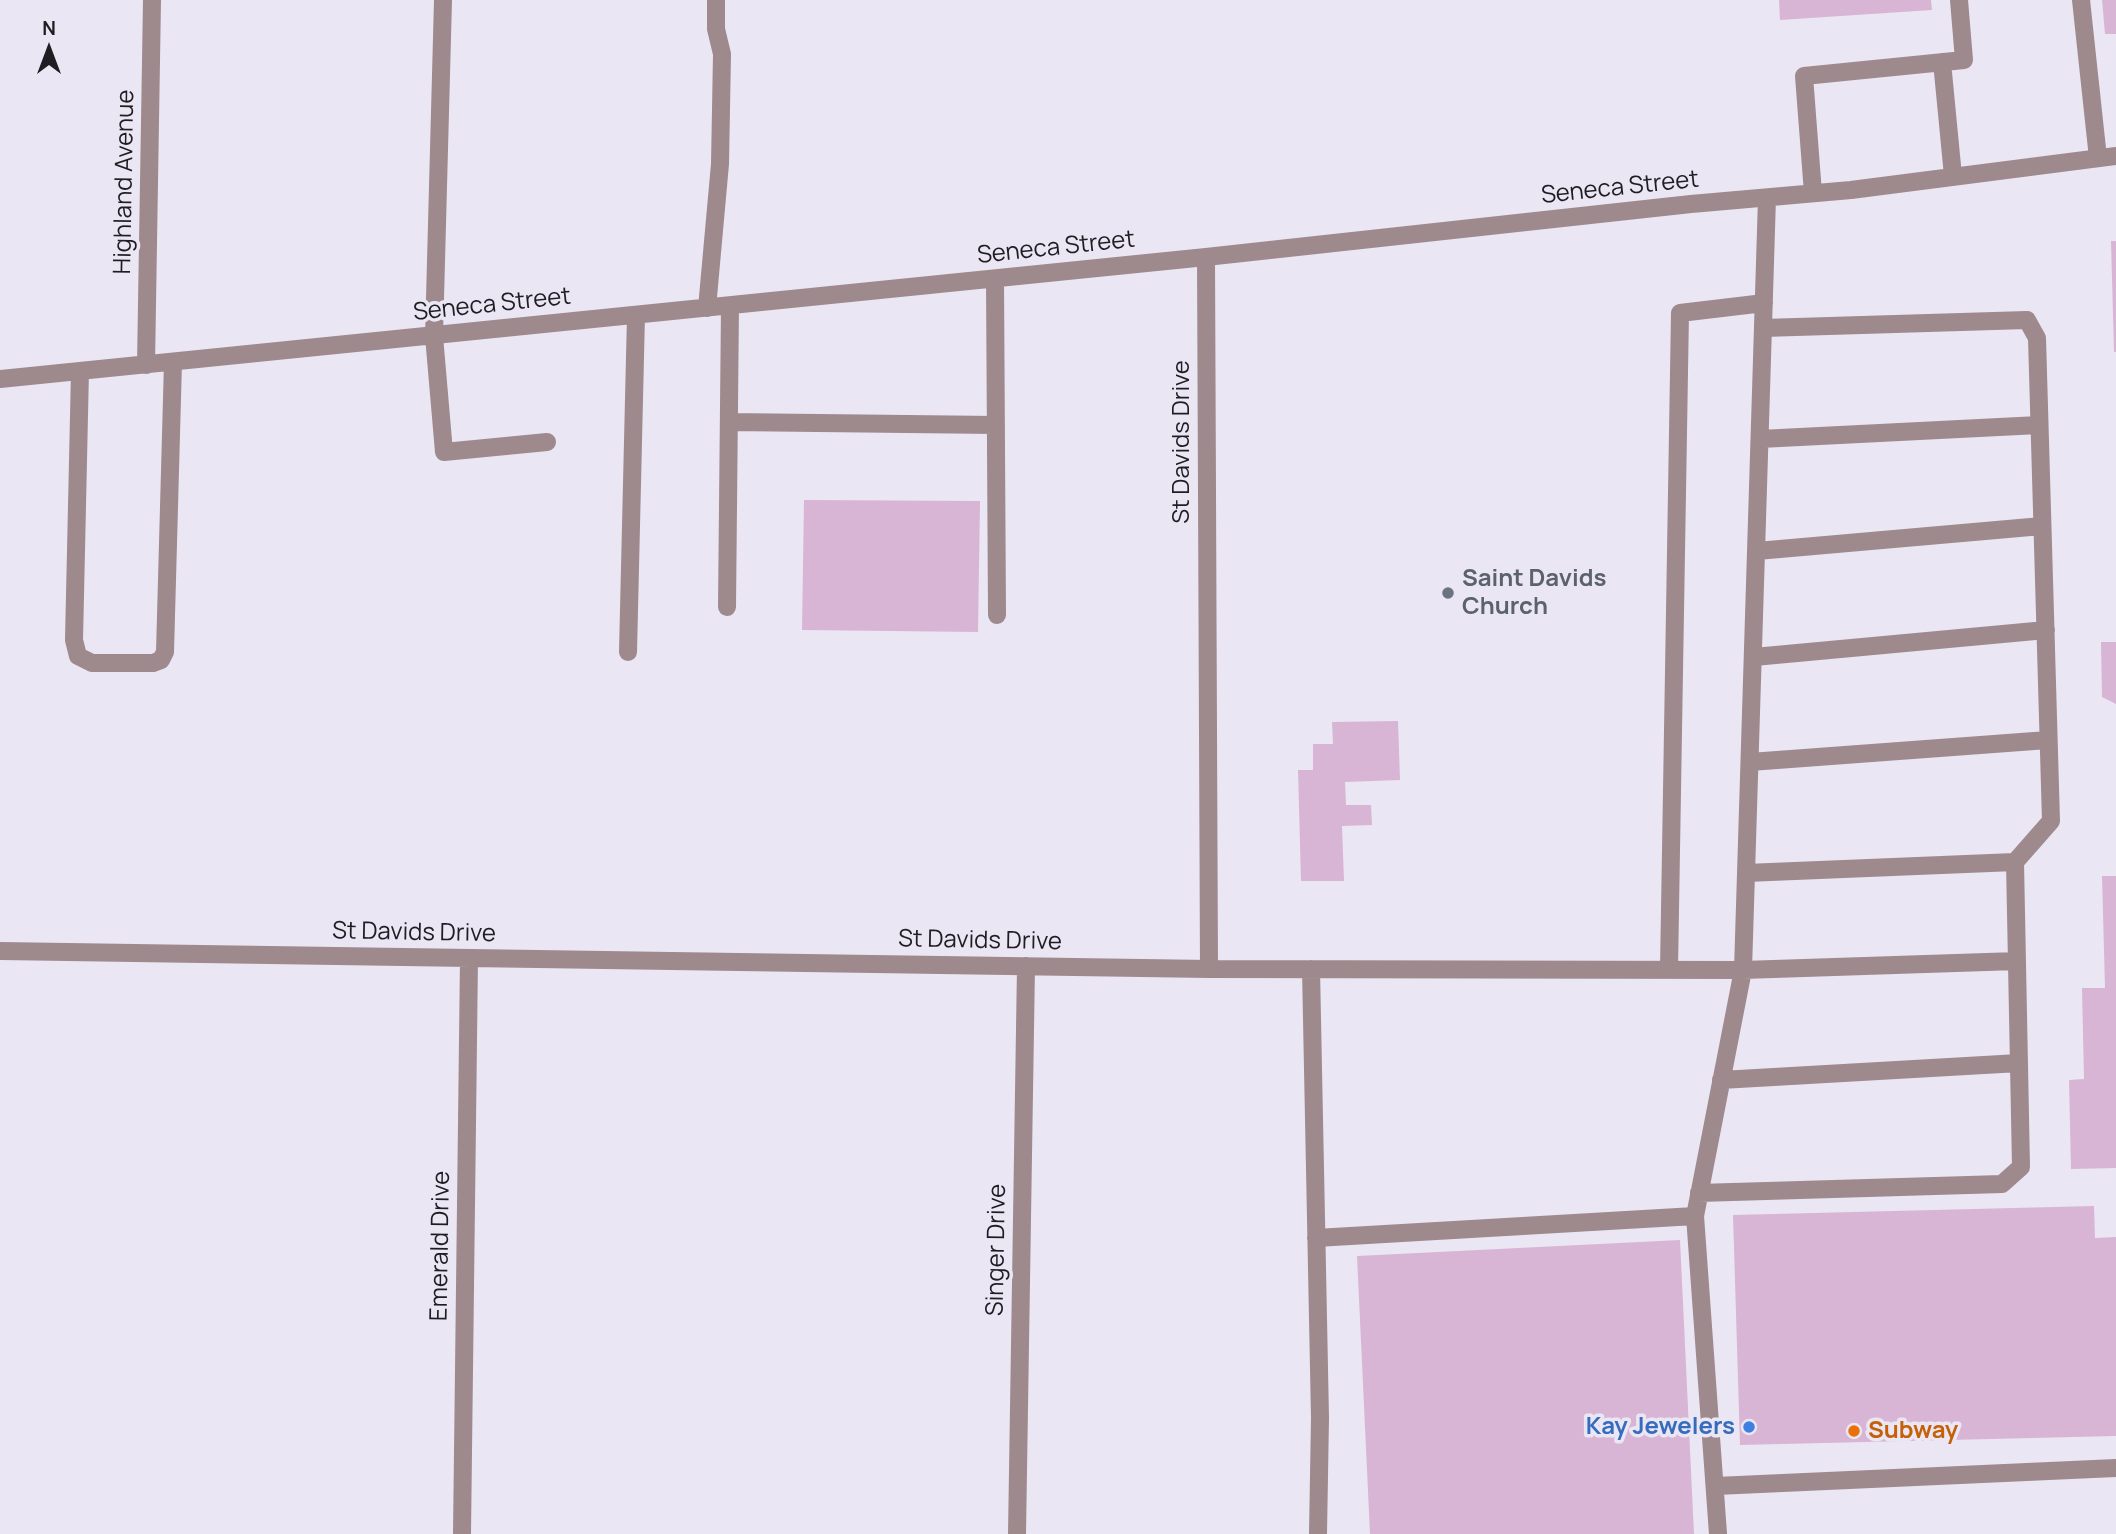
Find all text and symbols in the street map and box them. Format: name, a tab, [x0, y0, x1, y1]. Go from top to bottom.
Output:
north arrow	[14, 14, 84, 84]
text: N	[42, 15, 56, 41]
street label: Highland Avenue	[109, 89, 141, 275]
street label: Seneca Street	[1540, 165, 1700, 211]
street label: Seneca Street	[976, 225, 1136, 271]
street label: Seneca Street	[412, 282, 572, 328]
street label: St Davids Drive	[1168, 360, 1196, 524]
place label: Saint Davids Church	[1462, 565, 1607, 621]
marker: Saint Davids Church	[1440, 585, 1456, 601]
street label: St Davids Drive	[332, 917, 496, 949]
street label: St Davids Drive	[898, 925, 1062, 957]
street label: Emerald Drive	[425, 1171, 457, 1321]
street label: Singer Drive	[981, 1184, 1013, 1316]
place label: Kay Jewelers	[1586, 1413, 1735, 1441]
place label: Subway	[1868, 1417, 1958, 1445]
marker: Kay Jewelers	[1741, 1419, 1757, 1435]
marker: Subway	[1846, 1423, 1862, 1439]

